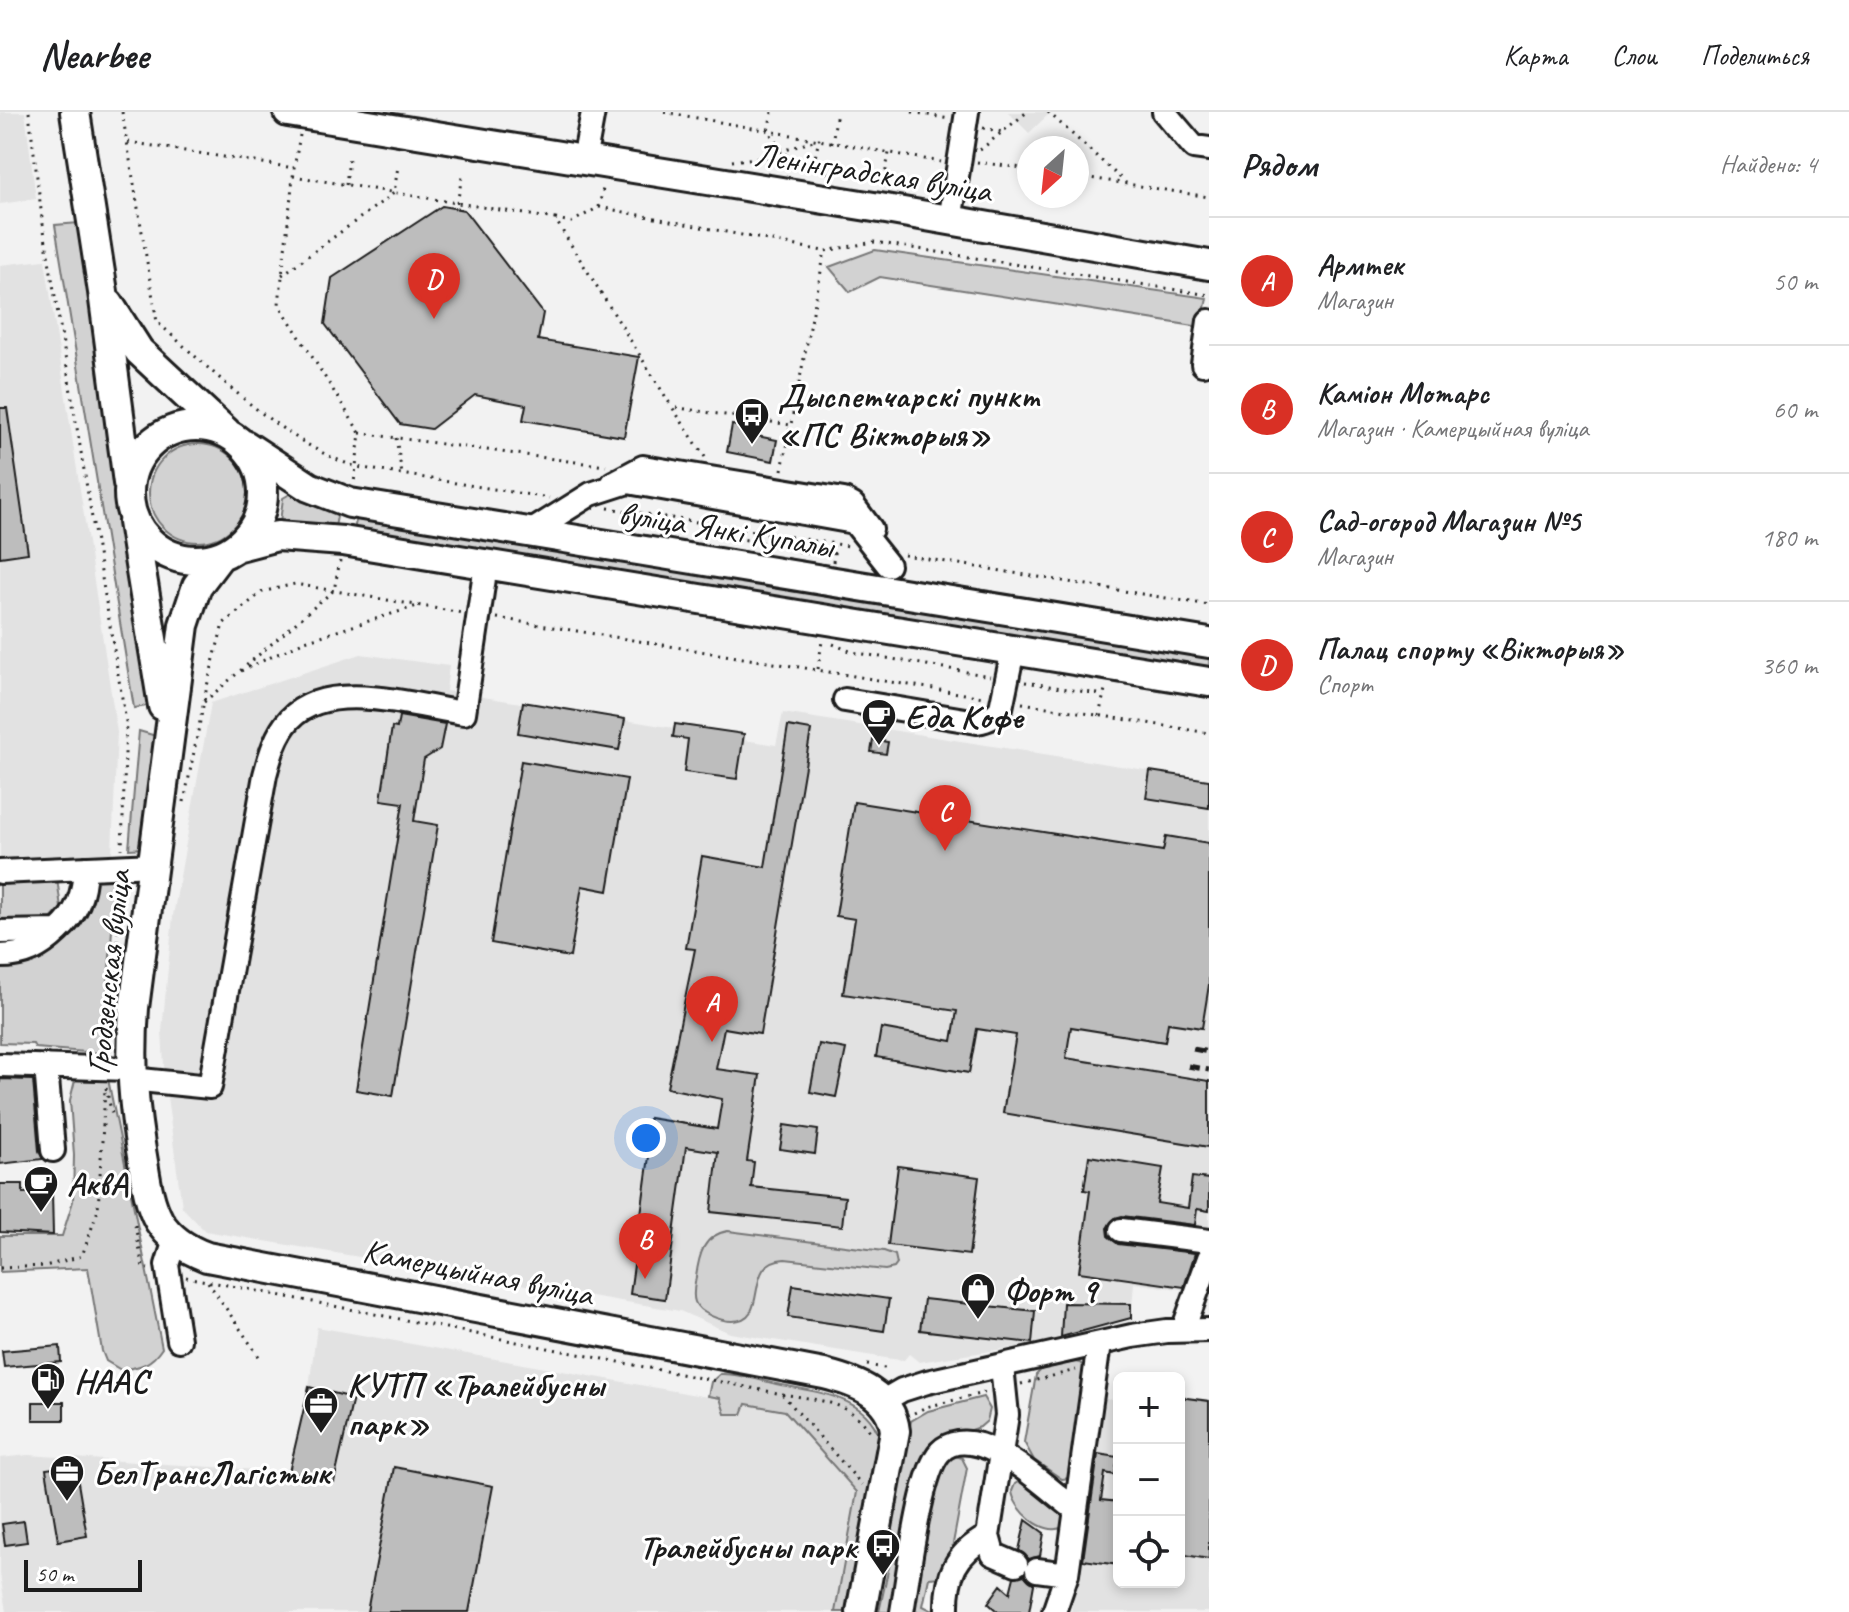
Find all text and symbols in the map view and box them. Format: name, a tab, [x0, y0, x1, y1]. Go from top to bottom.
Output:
text: Nearbee	[40, 32, 148, 79]
text: Карта	[1504, 38, 1568, 73]
text: Слои	[1612, 38, 1657, 73]
text: Поделиться	[1701, 38, 1809, 73]
street label: Ленінградская вуліца	[751, 132, 997, 212]
north arrow	[1017, 136, 1089, 208]
text: Рядом	[1241, 143, 1317, 186]
text: Найдено: 4	[1720, 148, 1817, 181]
text: Армтек	[1317, 246, 1403, 284]
pin: D	[408, 253, 460, 319]
text: A	[1260, 265, 1274, 298]
text: 50 m	[1773, 265, 1817, 298]
text: Магазин	[1317, 284, 1393, 317]
place label: Дыспетчарскі пункт «ПС Вікторыя»	[778, 374, 1041, 456]
text: Каміон Мотарс	[1317, 374, 1489, 412]
text: B	[1260, 393, 1274, 426]
text: 60 m	[1773, 393, 1817, 426]
bus stop icon: Дыспетчарскі пункт «ПС Вікторыя»	[733, 396, 771, 446]
text: Магазин · Камерцыйная вуліца	[1317, 412, 1589, 445]
street label: вуліца Янкі Купалы	[616, 491, 839, 568]
text: Сад-огород Магазин №5	[1317, 502, 1580, 540]
text: C	[1261, 521, 1273, 554]
text: 180 m	[1761, 521, 1817, 554]
text: Магазин	[1317, 540, 1393, 573]
text: Палац спорту «Вікторыя»	[1317, 630, 1624, 668]
text: D	[1259, 649, 1275, 682]
text: 360 m	[1761, 649, 1817, 682]
text: Спорт	[1317, 668, 1373, 701]
place label: Еда Кофе	[905, 695, 1025, 738]
cafe icon: Еда Кофе	[860, 697, 898, 747]
pin: C	[919, 785, 971, 851]
street label: Гродзенская вуліца	[76, 866, 140, 1076]
pin: A	[686, 976, 738, 1042]
your location	[626, 1118, 666, 1158]
place label: АквА	[67, 1162, 129, 1205]
cafe icon: АквА	[22, 1164, 60, 1214]
pin: B	[619, 1213, 671, 1279]
street label: Камерцыйная вуліца	[359, 1229, 599, 1316]
place label: Форт 9	[1004, 1269, 1100, 1312]
shop icon: Форт 9	[959, 1271, 997, 1321]
place label: НААС	[74, 1359, 153, 1402]
fuel station icon: НААС	[29, 1361, 67, 1411]
place label: КУТП «Тралейбусны парк»	[347, 1363, 607, 1445]
map controls	[1113, 1372, 1185, 1588]
button: +	[1113, 1372, 1185, 1444]
office icon: КУТП «Тралейбусны парк»	[302, 1385, 340, 1435]
button: −	[1113, 1444, 1185, 1516]
place label: БелТрансЛагістык	[93, 1451, 333, 1494]
office icon: БелТрансЛагістык	[48, 1453, 86, 1503]
button: locate	[1113, 1516, 1185, 1588]
place label: Тралейбусны парк	[639, 1525, 859, 1568]
bus stop icon: Тралейбусны парк	[864, 1527, 902, 1577]
scale bar	[24, 1556, 142, 1592]
text: 50 m	[36, 1560, 73, 1588]

